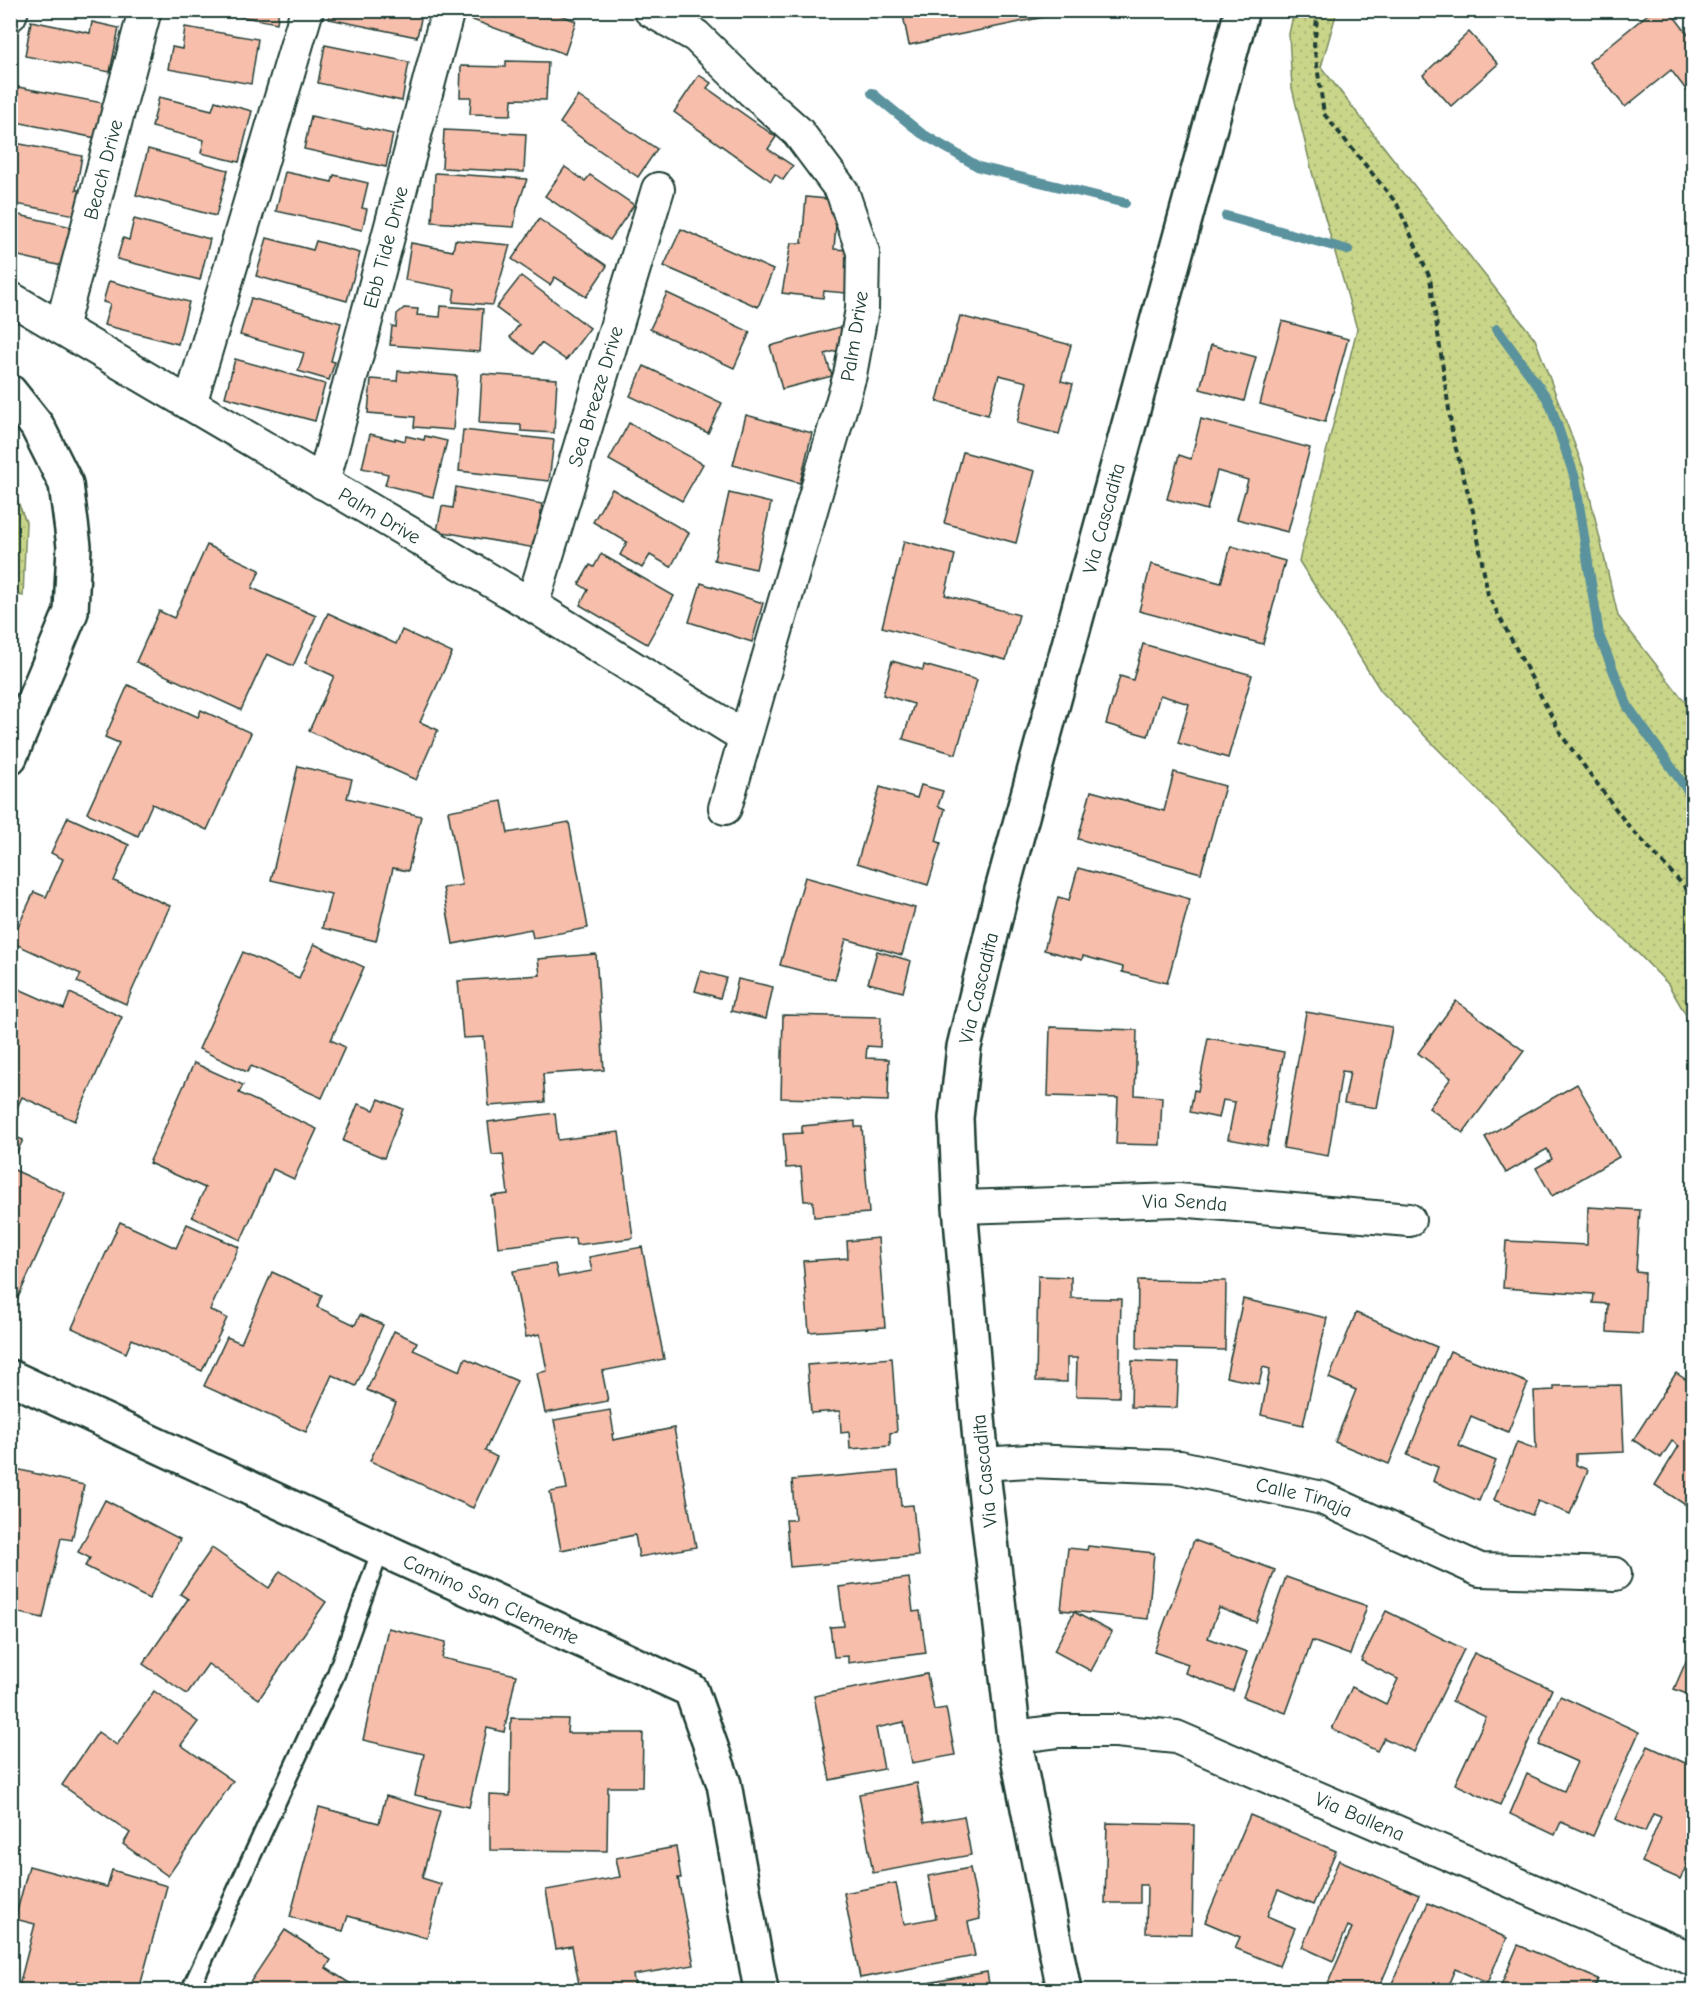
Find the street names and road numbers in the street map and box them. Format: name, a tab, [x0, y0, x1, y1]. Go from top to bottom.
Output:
street label: Beach Drive	[79, 117, 128, 222]
street label: Ebb Tide Drive	[359, 184, 413, 311]
street label: Palm Drive	[836, 289, 873, 383]
street label: Sea Breeze Drive	[563, 323, 628, 470]
street label: Via Cascadita	[1078, 461, 1130, 576]
street label: Palm Drive	[334, 483, 425, 549]
street label: Via Cascadita	[954, 930, 1003, 1046]
street label: Via Senda	[1142, 1189, 1228, 1216]
street label: Via Cascadita	[967, 1413, 1002, 1529]
street label: Calle Tinaja	[1254, 1473, 1356, 1522]
street label: Camino San Clemente	[399, 1550, 583, 1650]
street label: Via Ballena	[1311, 1787, 1408, 1846]

